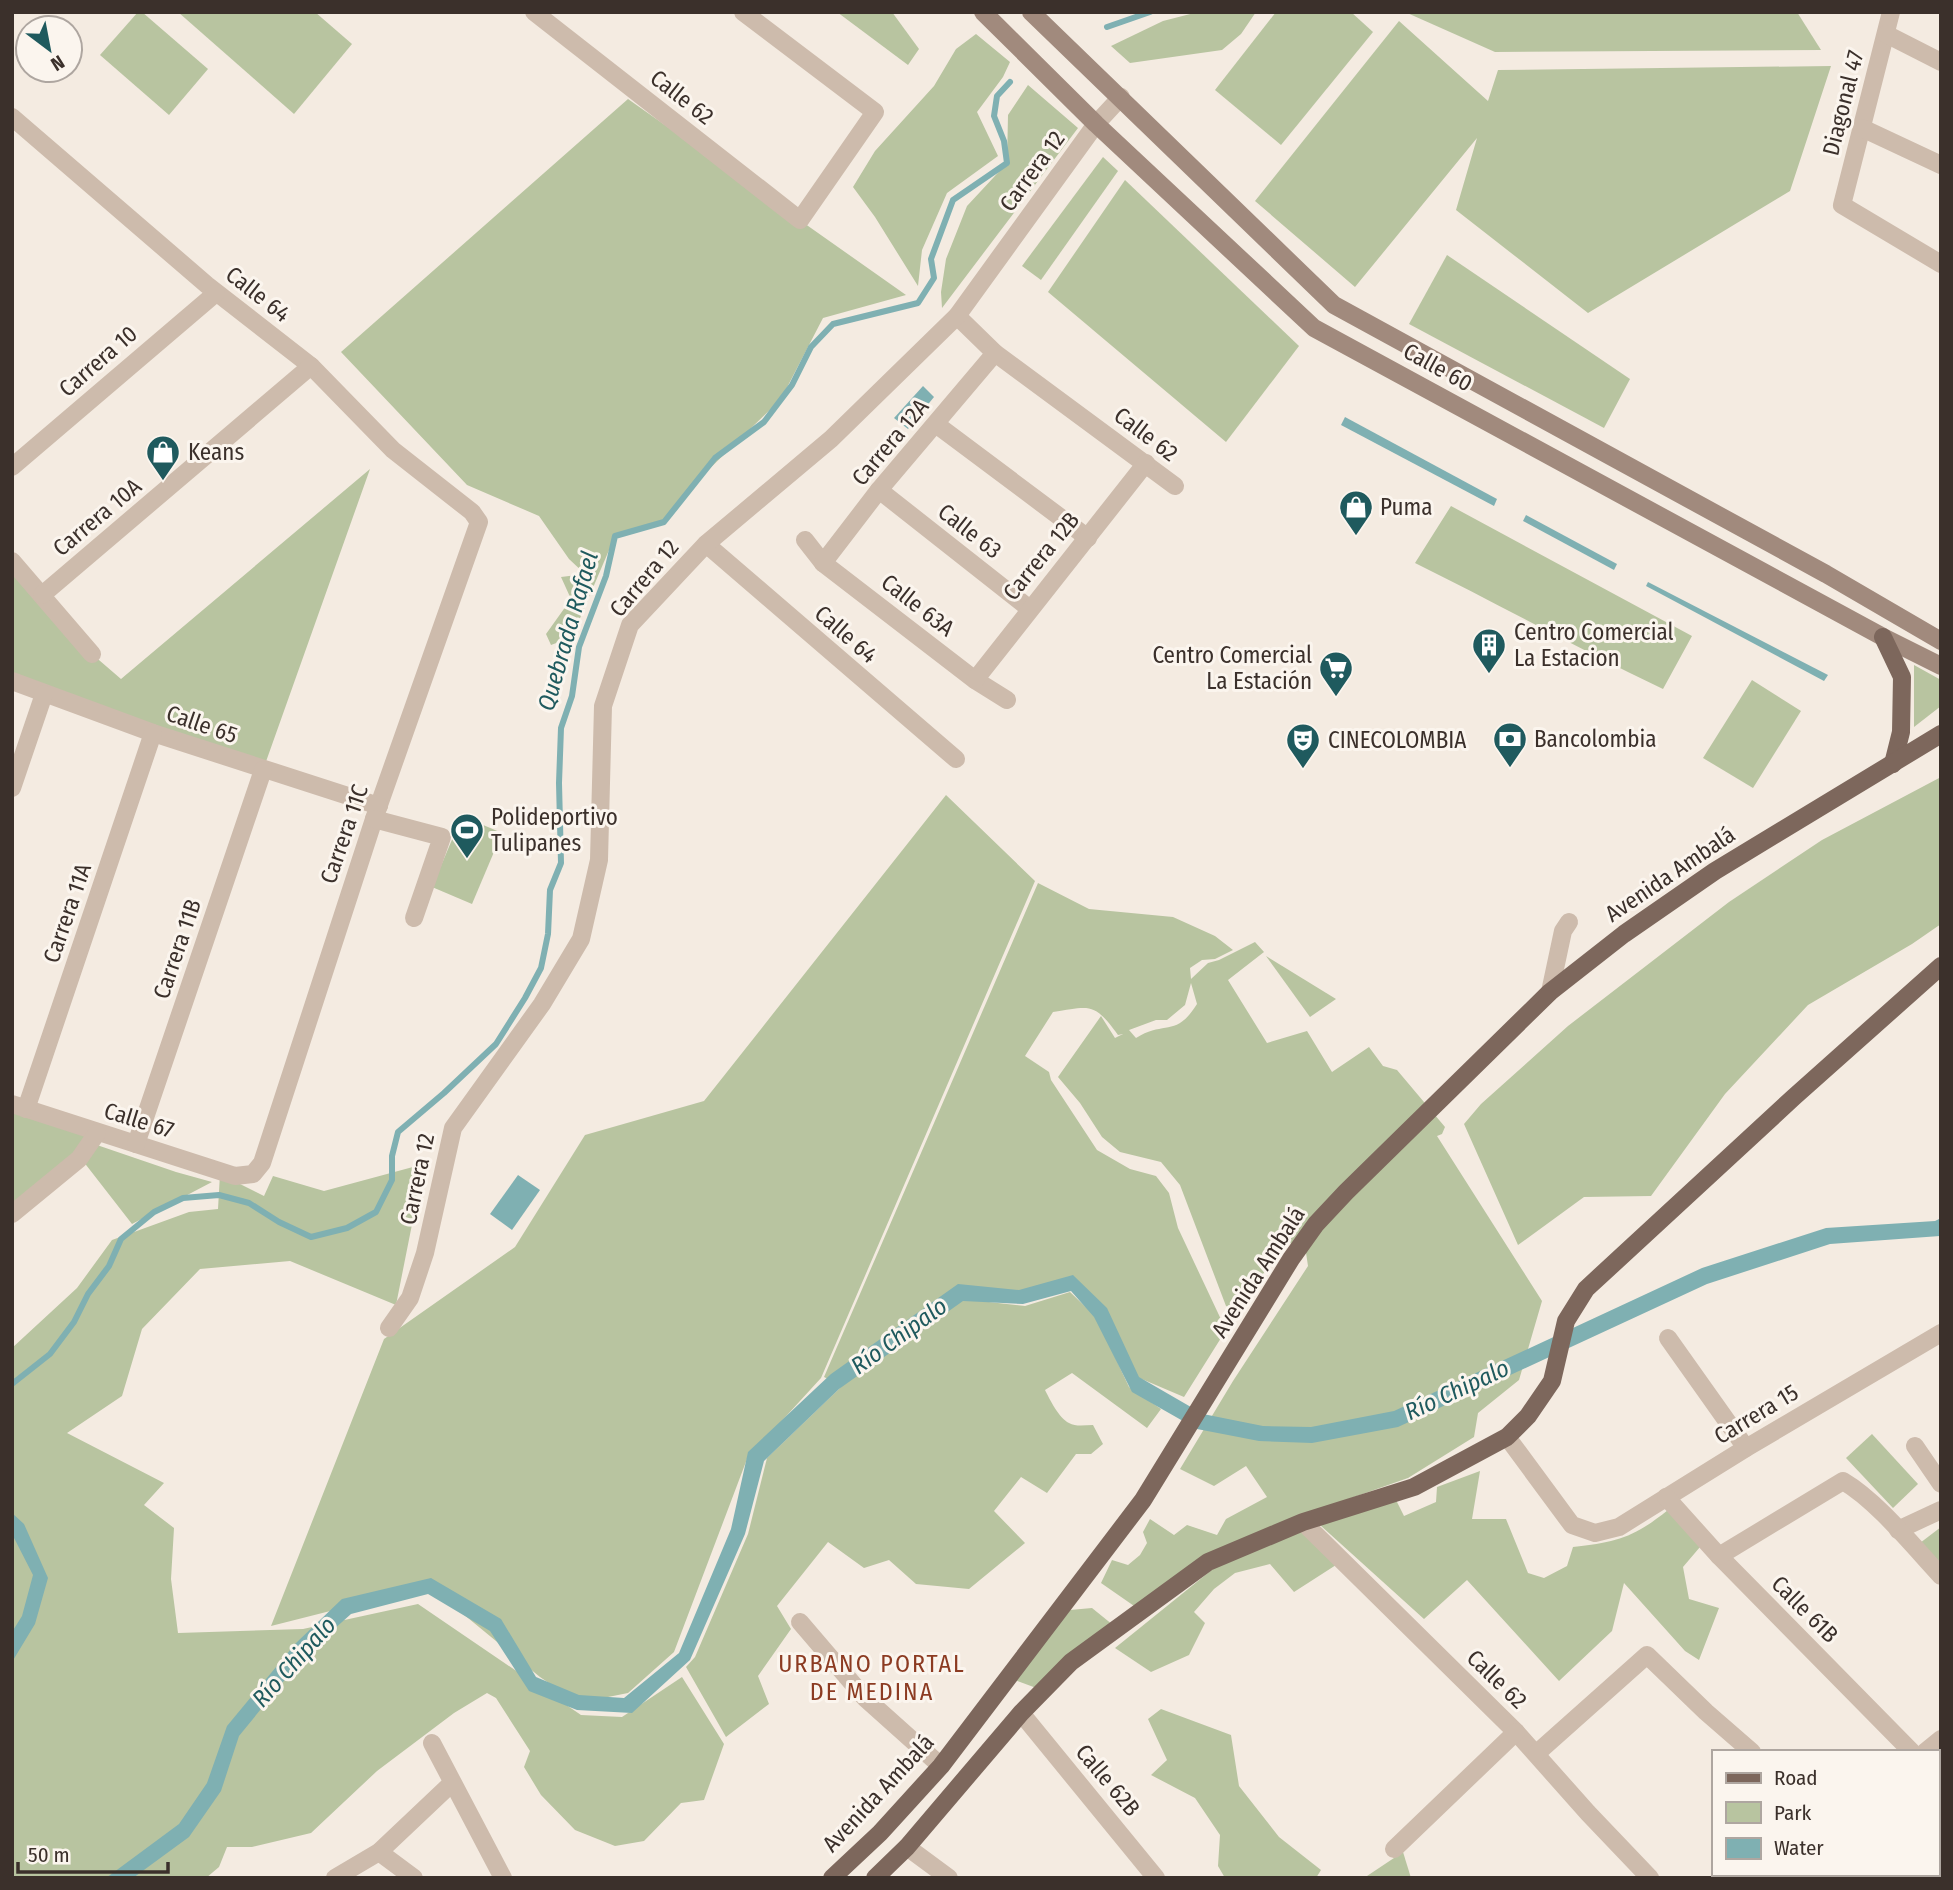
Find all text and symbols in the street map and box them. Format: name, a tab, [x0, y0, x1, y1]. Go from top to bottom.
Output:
north arrow	[14, 14, 84, 84]
street label: Diagonal 47	[1816, 48, 1870, 158]
text: N	[47, 50, 69, 76]
street label: Calle 62	[645, 64, 719, 130]
street label: Carrera 12	[993, 125, 1071, 217]
street label: Calle 64	[220, 260, 296, 328]
street label: Carrera 10	[53, 319, 143, 403]
street label: Calle 60	[1399, 337, 1477, 397]
street label: Carrera 12A	[846, 393, 934, 491]
street label: Calle 62	[1109, 401, 1183, 467]
shop icon: Keans	[144, 433, 182, 482]
place label: Keans	[188, 438, 244, 466]
street label: Carrera 10A	[47, 472, 147, 562]
shop icon: Puma	[1337, 488, 1375, 537]
place label: Puma	[1380, 493, 1432, 521]
street label: Calle 63	[933, 498, 1007, 564]
street label: Carrera 12B	[997, 506, 1085, 606]
street label: Carrera 12	[604, 534, 684, 622]
water label: Quebrada Rafael	[532, 548, 604, 714]
street label: Calle 63A	[876, 568, 960, 642]
street label: Calle 64	[809, 599, 883, 669]
place label: Centro Comercial La Estacion	[1514, 618, 1674, 672]
building icon: Centro Comercial La Estacion	[1470, 626, 1508, 675]
place label: Centro Comercial La Estación	[1152, 641, 1312, 695]
supermarket icon: Centro Comercial La Estación	[1317, 649, 1355, 698]
street label: Calle 65	[163, 699, 241, 749]
bank icon: Bancolombia	[1491, 720, 1529, 769]
theatre icon: CINECOLOMBIA	[1284, 721, 1322, 770]
place label: Bancolombia	[1534, 725, 1657, 753]
place label: CINECOLOMBIA	[1328, 726, 1466, 754]
street label: Carrera 11C	[314, 781, 374, 887]
place label: Polideportivo Tulipanes	[491, 803, 618, 857]
sports icon: Polideportivo Tulipanes	[448, 811, 486, 860]
street label: Avenida Ambalá	[1600, 820, 1740, 928]
street label: Carrera 11A	[37, 860, 97, 966]
street label: Carrera 11B	[147, 895, 207, 1003]
street label: Calle 67	[101, 1096, 177, 1144]
street label: Carrera 12	[394, 1131, 440, 1227]
street label: Avenida Ambalá	[1205, 1201, 1311, 1343]
water label: Río Chipalo	[846, 1292, 952, 1380]
water label: Río Chipalo	[1401, 1354, 1513, 1426]
street label: Carrera 15	[1709, 1378, 1803, 1450]
street label: Calle 61B	[1766, 1570, 1844, 1648]
water label: Río Chipalo	[246, 1611, 342, 1713]
street label: Calle 62	[1461, 1644, 1533, 1714]
district label: URBANO PORTAL DE MEDINA	[778, 1650, 966, 1706]
street label: Avenida Ambalá	[816, 1728, 940, 1858]
street label: Calle 62B	[1070, 1738, 1146, 1822]
legend	[1712, 1750, 1939, 1876]
text: Road	[1774, 1765, 1818, 1791]
text: Park	[1774, 1800, 1812, 1826]
scale bar	[18, 1830, 168, 1874]
text: Water	[1774, 1835, 1824, 1861]
text: 50 m	[28, 1842, 70, 1868]

